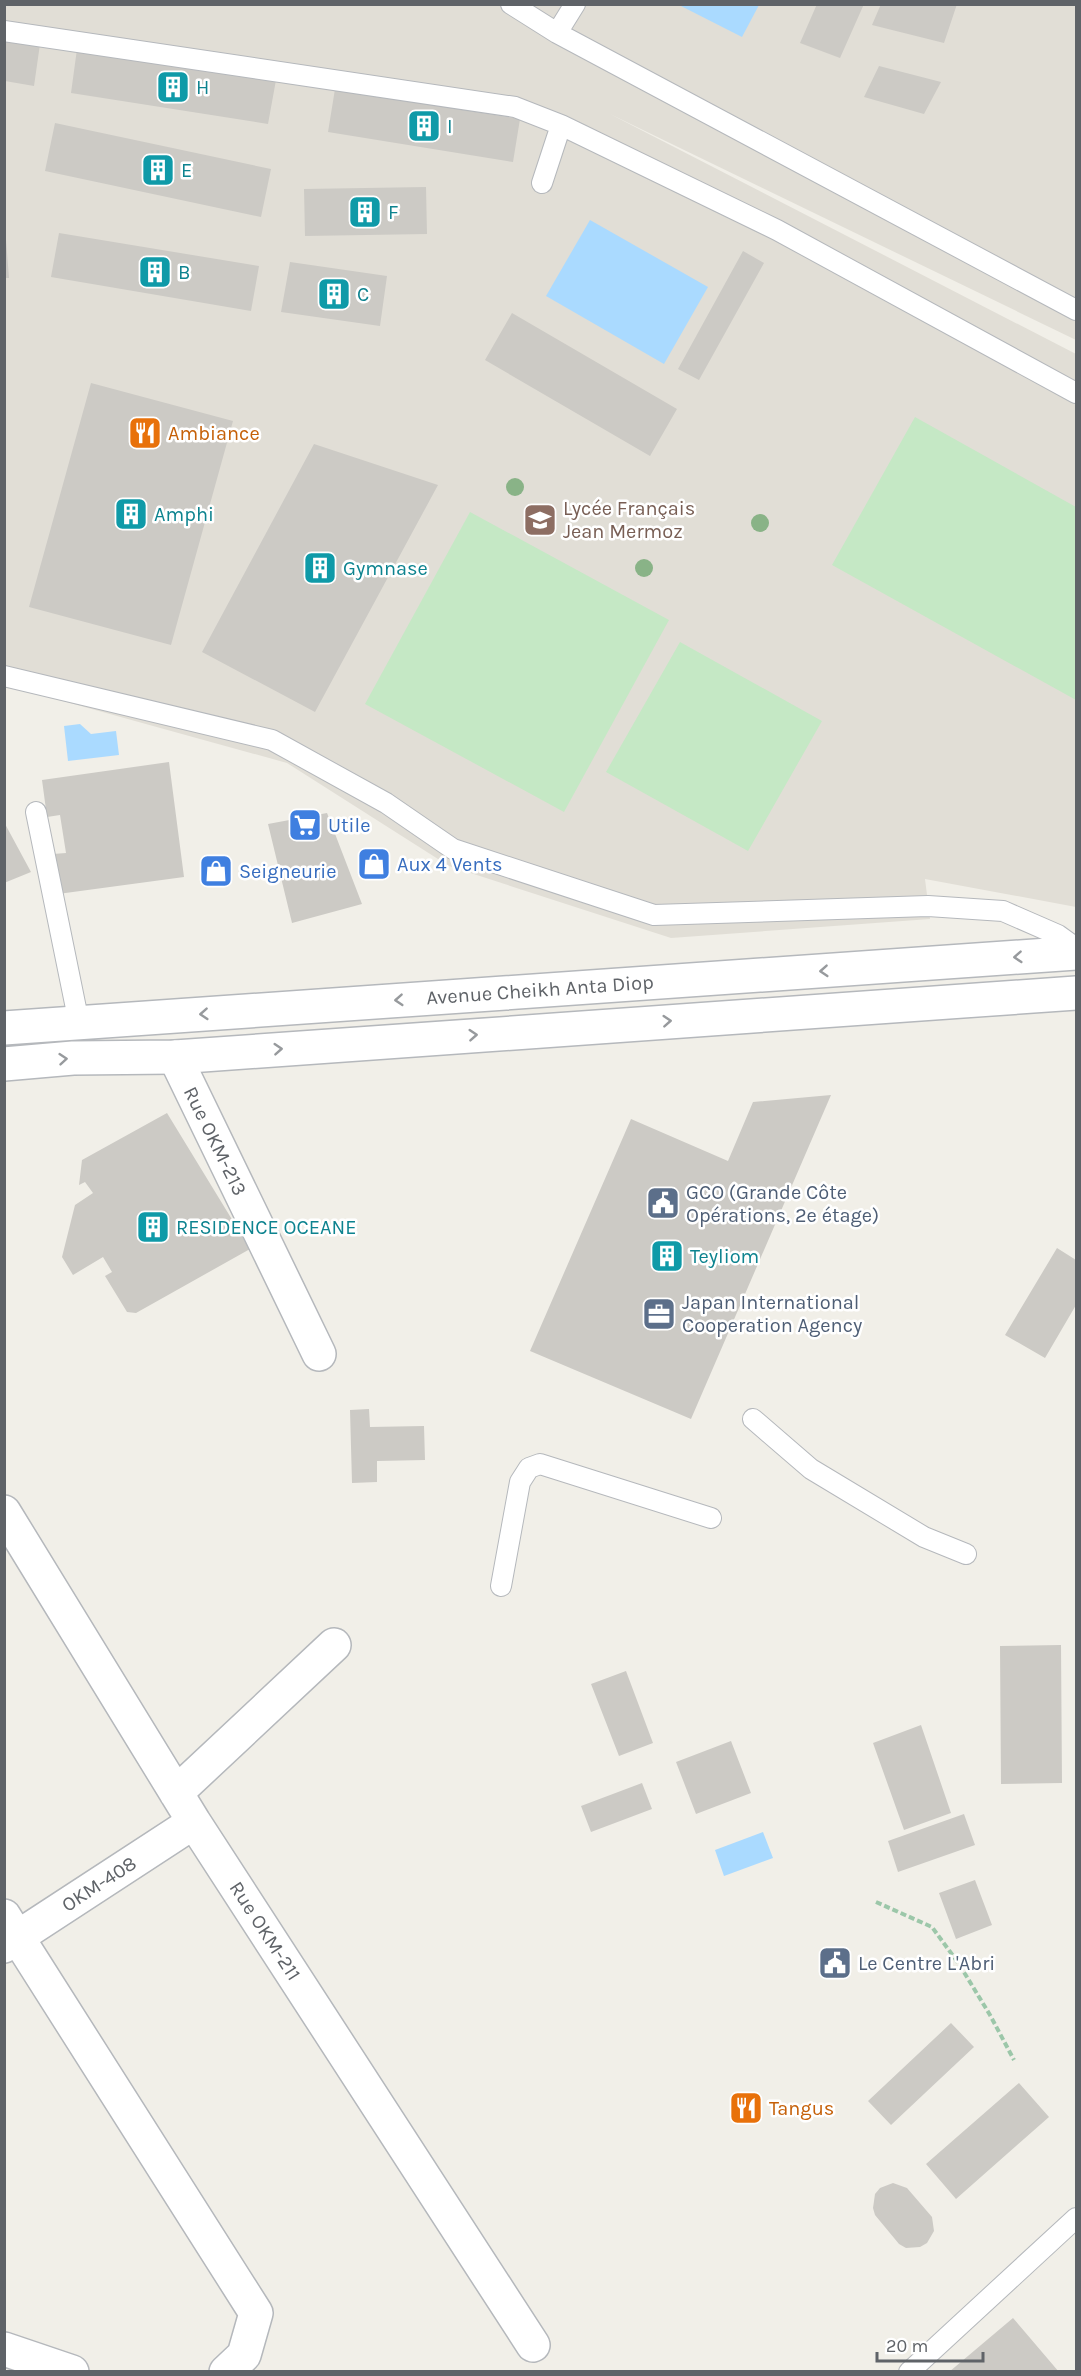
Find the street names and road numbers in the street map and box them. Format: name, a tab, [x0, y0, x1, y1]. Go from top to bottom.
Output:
street label: Avenue Cheikh Anta Diop	[426, 971, 654, 1009]
street label: Rue OKM-213	[179, 1083, 251, 1199]
street label: OKM-408	[57, 1851, 141, 1917]
street label: Rue OKM-211	[225, 1877, 305, 1985]

